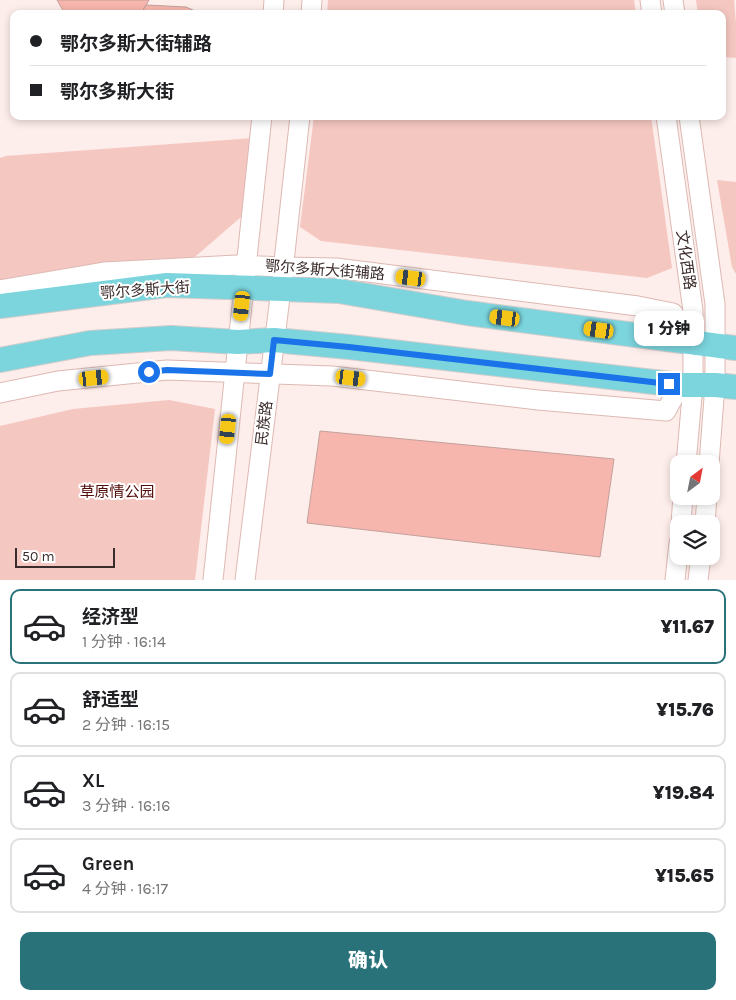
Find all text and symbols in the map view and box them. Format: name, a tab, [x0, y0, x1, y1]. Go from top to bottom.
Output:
text: 鄂尔多斯大街辅路	[60, 33, 212, 55]
text: 鄂尔多斯大街	[60, 81, 174, 103]
street label: 文化西路	[673, 229, 699, 291]
street label: 鄂尔多斯大街辅路	[265, 257, 385, 283]
car	[395, 269, 426, 287]
street label: 鄂尔多斯大街	[99, 278, 191, 302]
car	[232, 290, 251, 322]
car	[489, 309, 520, 327]
callout: 1 分钟	[634, 312, 704, 346]
text: 1 分钟	[648, 319, 690, 338]
car	[583, 320, 614, 340]
route start	[138, 361, 160, 383]
car	[78, 369, 109, 387]
car	[335, 369, 366, 387]
route end	[658, 373, 680, 395]
street label: 民族路	[252, 400, 276, 446]
car	[218, 413, 237, 445]
north arrow	[670, 455, 720, 505]
map controls	[670, 455, 720, 565]
park label: 草原情公园	[79, 483, 155, 501]
button: layers	[670, 515, 720, 565]
scale bar	[15, 545, 115, 568]
text: 50 m	[22, 548, 55, 565]
icon: car	[22, 604, 67, 649]
text: 经济型	[82, 606, 139, 628]
text: ¥11.67	[660, 616, 714, 638]
text: 1 分钟 · 16:14	[82, 632, 166, 651]
icon: car	[22, 687, 67, 732]
text: 舒适型	[82, 689, 139, 711]
text: ¥15.76	[656, 699, 714, 721]
text: 2 分钟 · 16:15	[82, 715, 170, 734]
icon: car	[22, 770, 67, 815]
text: XL	[82, 770, 104, 792]
text: ¥19.84	[653, 782, 714, 804]
text: 3 分钟 · 16:16	[82, 796, 170, 815]
icon: car	[22, 853, 67, 898]
text: Green	[82, 853, 134, 875]
text: ¥15.65	[655, 865, 714, 887]
text: 4 分钟 · 16:17	[82, 879, 168, 898]
button: 确认	[20, 932, 716, 990]

